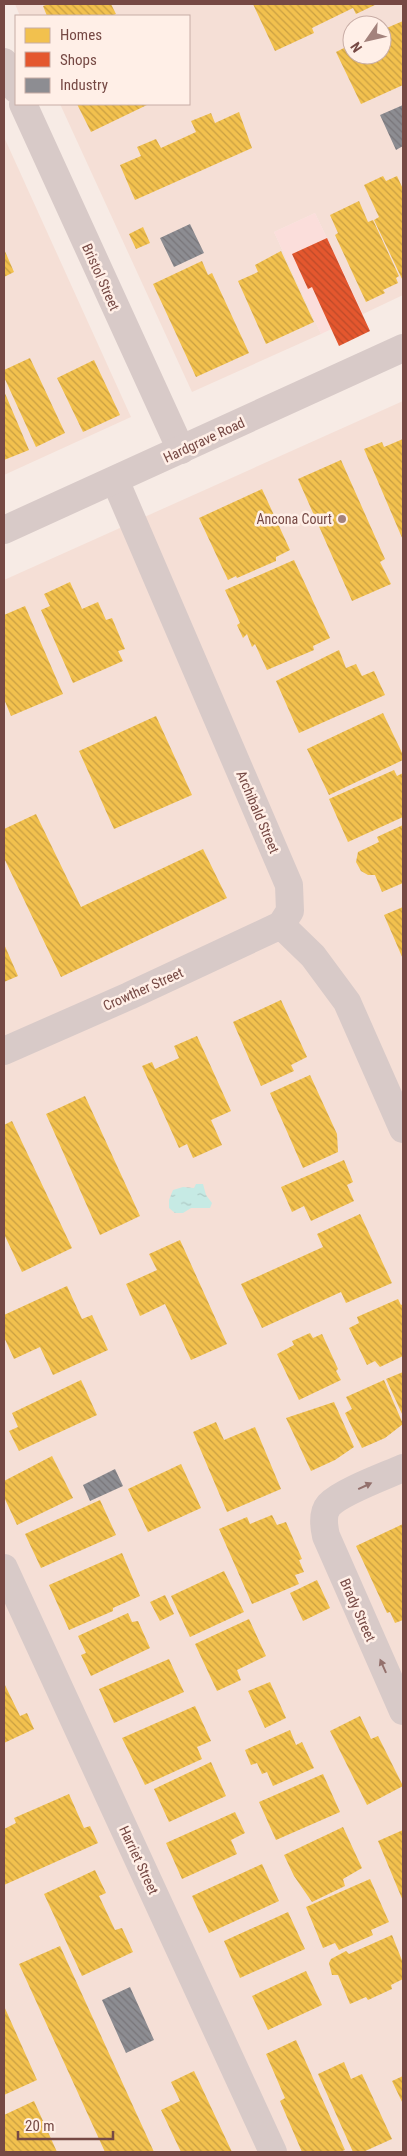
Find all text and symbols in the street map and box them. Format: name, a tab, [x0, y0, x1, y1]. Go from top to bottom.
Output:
legend	[15, 15, 190, 105]
north arrow	[342, 15, 392, 65]
text: Homes	[60, 26, 102, 44]
text: N	[347, 39, 365, 55]
text: Shops	[60, 51, 97, 69]
text: Industry	[60, 76, 108, 94]
street label: Bristol Street	[79, 241, 123, 313]
street label: Hardgrave Road	[161, 414, 247, 466]
place label: Ancona Court	[256, 511, 332, 527]
marker: Ancona Court	[336, 513, 348, 525]
street label: Archibald Street	[233, 768, 283, 856]
street label: Crowther Street	[100, 964, 186, 1014]
one-way arrow	[357, 1482, 372, 1490]
street label: Brady Street	[337, 1576, 379, 1644]
one-way arrow	[379, 1659, 387, 1673]
street label: Harriet Street	[116, 1823, 162, 1897]
scale bar	[18, 2108, 112, 2140]
text: 20 m	[25, 2117, 55, 2135]

